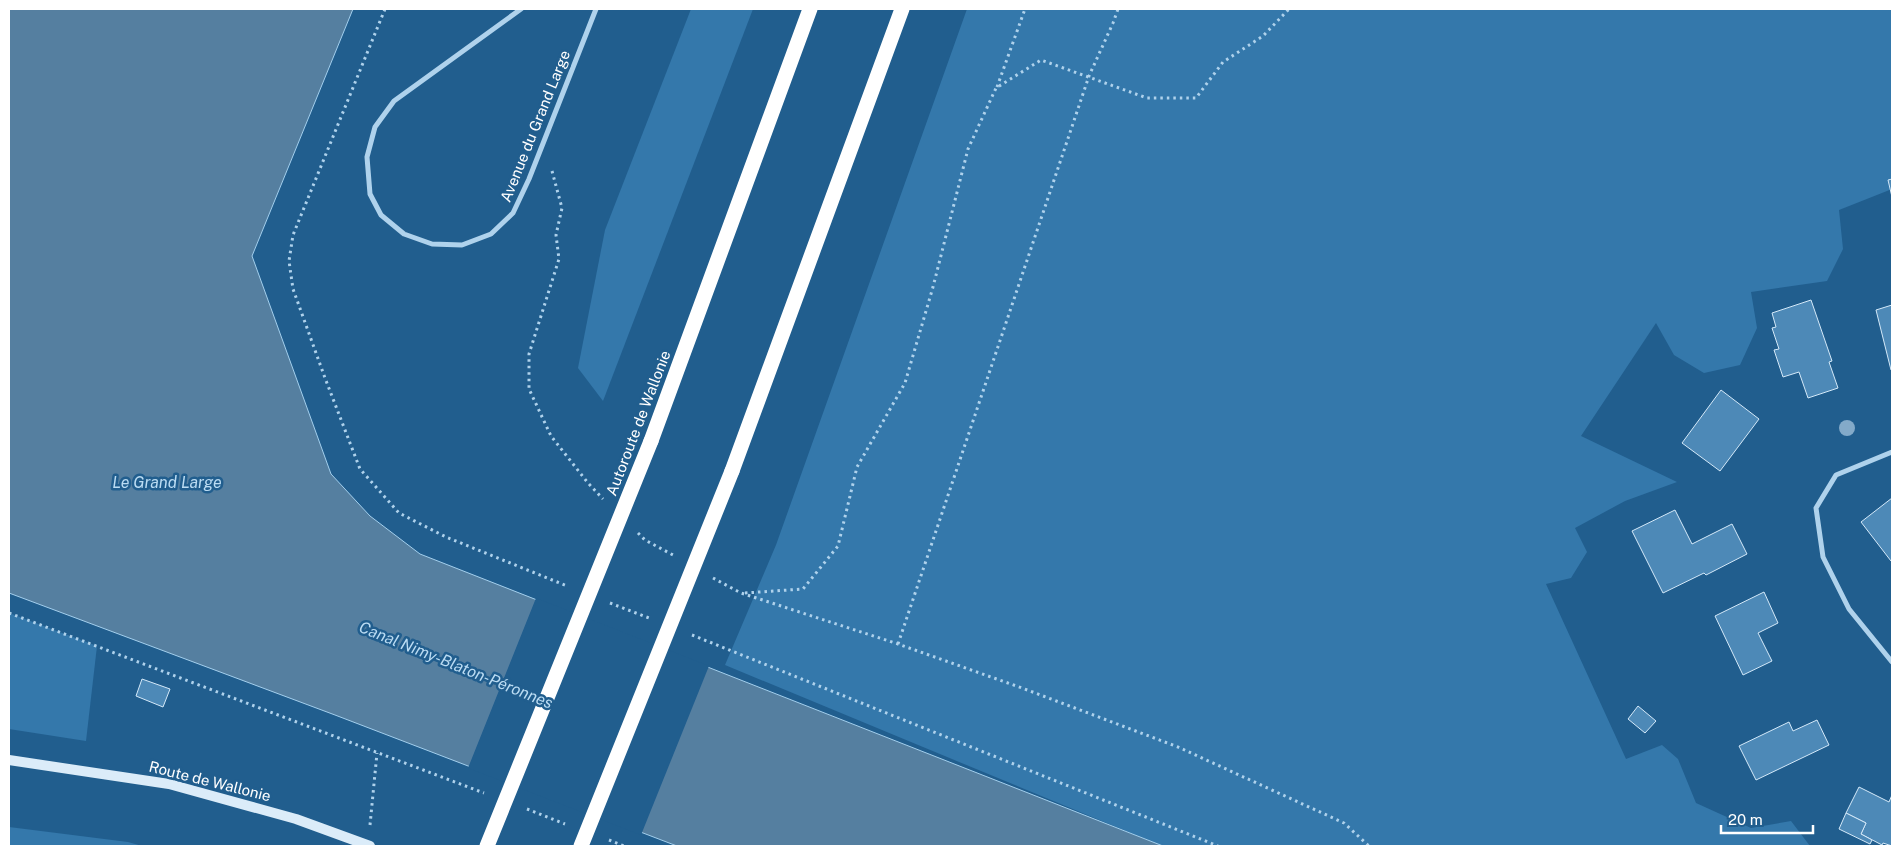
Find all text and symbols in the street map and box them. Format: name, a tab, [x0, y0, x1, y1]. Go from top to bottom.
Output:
street label: Avenue du Grand Large	[497, 48, 573, 204]
street label: Autoroute de Wallonie	[602, 348, 674, 498]
water label: Le Grand Large	[112, 473, 222, 492]
water label: Canal Nimy-Blaton-Péronnes	[356, 617, 556, 713]
street label: Route de Wallonie	[147, 758, 273, 804]
scale bar	[1721, 802, 1814, 834]
text: 20 m	[1728, 811, 1763, 828]

